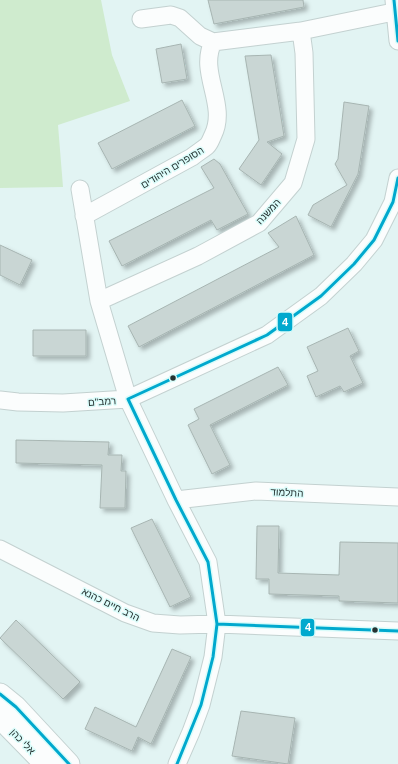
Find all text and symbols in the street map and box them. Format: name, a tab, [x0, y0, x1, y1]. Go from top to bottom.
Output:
street label: הסופרים היהודים	[139, 144, 206, 191]
street label: המשנה	[254, 196, 283, 226]
line badge: 4	[277, 312, 293, 332]
text: 4	[282, 316, 289, 328]
unlabelled marker	[168, 373, 178, 383]
street label: רמב"ם	[88, 395, 117, 408]
street label: התלמוד	[270, 486, 304, 499]
street label: הרב חיים כהנא	[80, 586, 142, 623]
line badge: 4	[300, 618, 315, 637]
text: 4	[305, 621, 312, 633]
unlabelled marker	[370, 625, 380, 635]
street label: אלי כהן	[8, 726, 38, 757]

